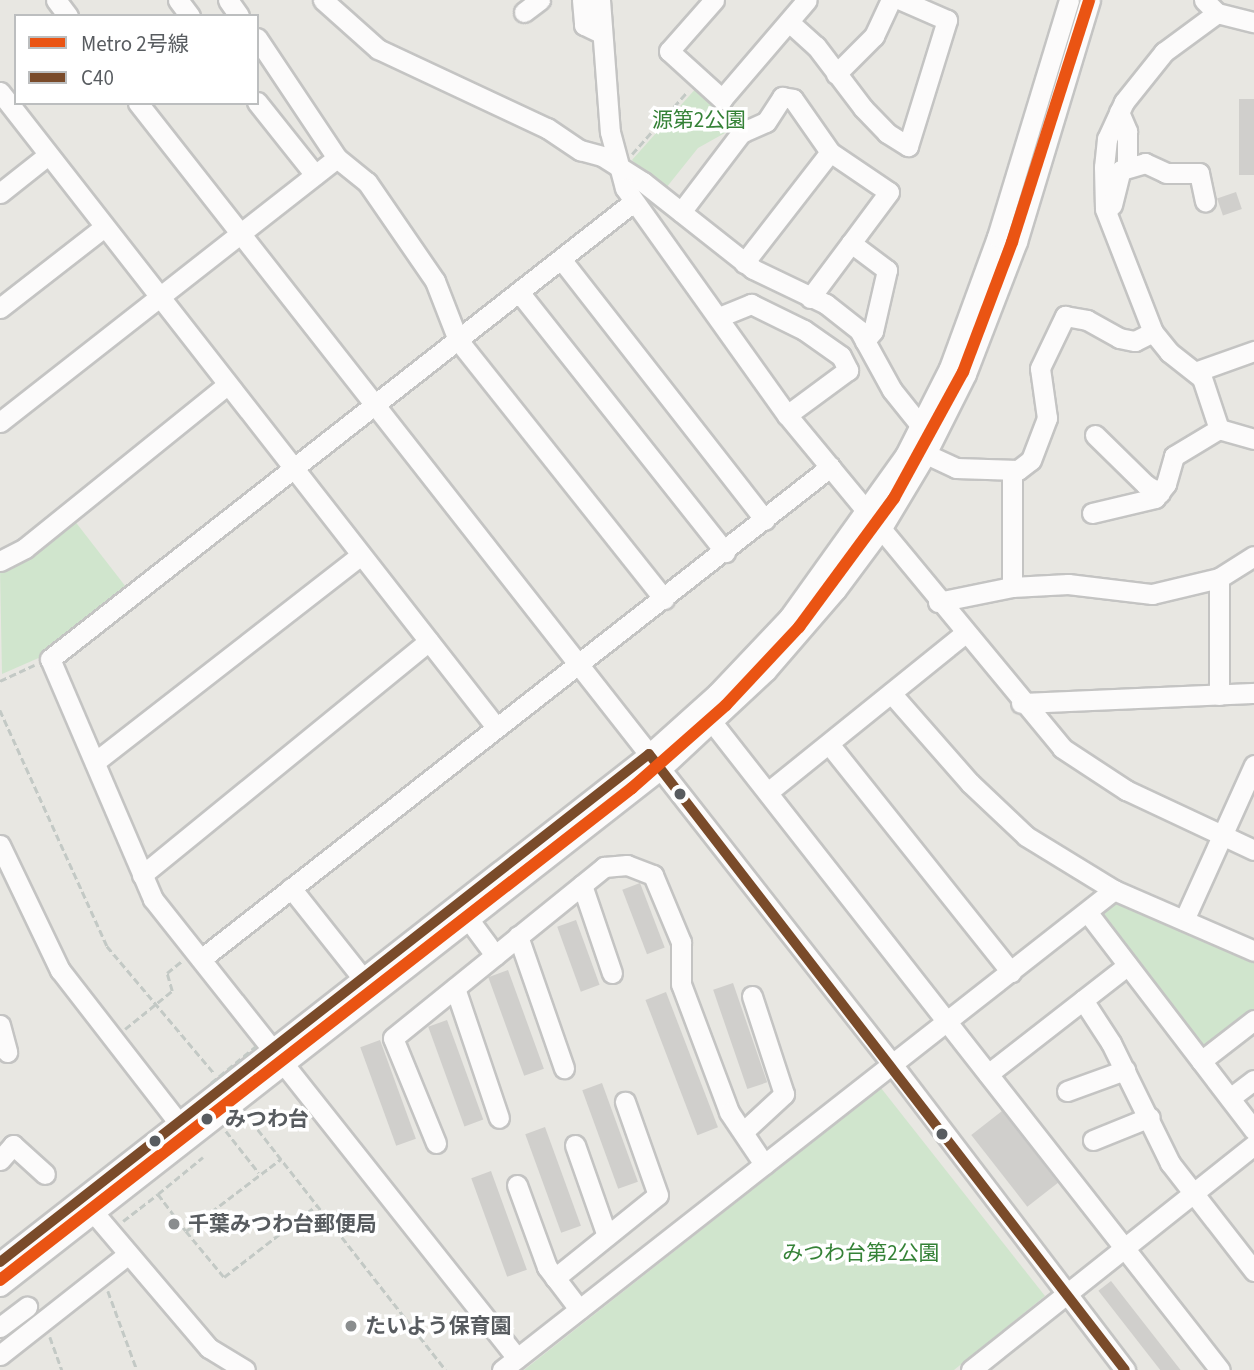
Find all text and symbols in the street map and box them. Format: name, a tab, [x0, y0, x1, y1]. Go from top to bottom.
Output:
legend	[14, 14, 259, 105]
text: Metro 2号線	[81, 29, 189, 59]
text: C40	[81, 63, 114, 93]
park label: 源第2公園	[652, 107, 746, 133]
unlabelled marker	[673, 787, 687, 801]
place label: みつわ台	[225, 1106, 309, 1132]
marker: みつわ台	[195, 1107, 219, 1131]
unlabelled marker	[935, 1127, 949, 1141]
unlabelled marker	[148, 1134, 162, 1148]
place label: 千葉みつわ台郵便局	[188, 1211, 377, 1237]
marker: 千葉みつわ台郵便局	[166, 1216, 182, 1232]
park label: みつわ台第2公園	[782, 1240, 940, 1266]
place label: たいよう保育園	[365, 1313, 512, 1339]
marker: たいよう保育園	[343, 1318, 359, 1334]

